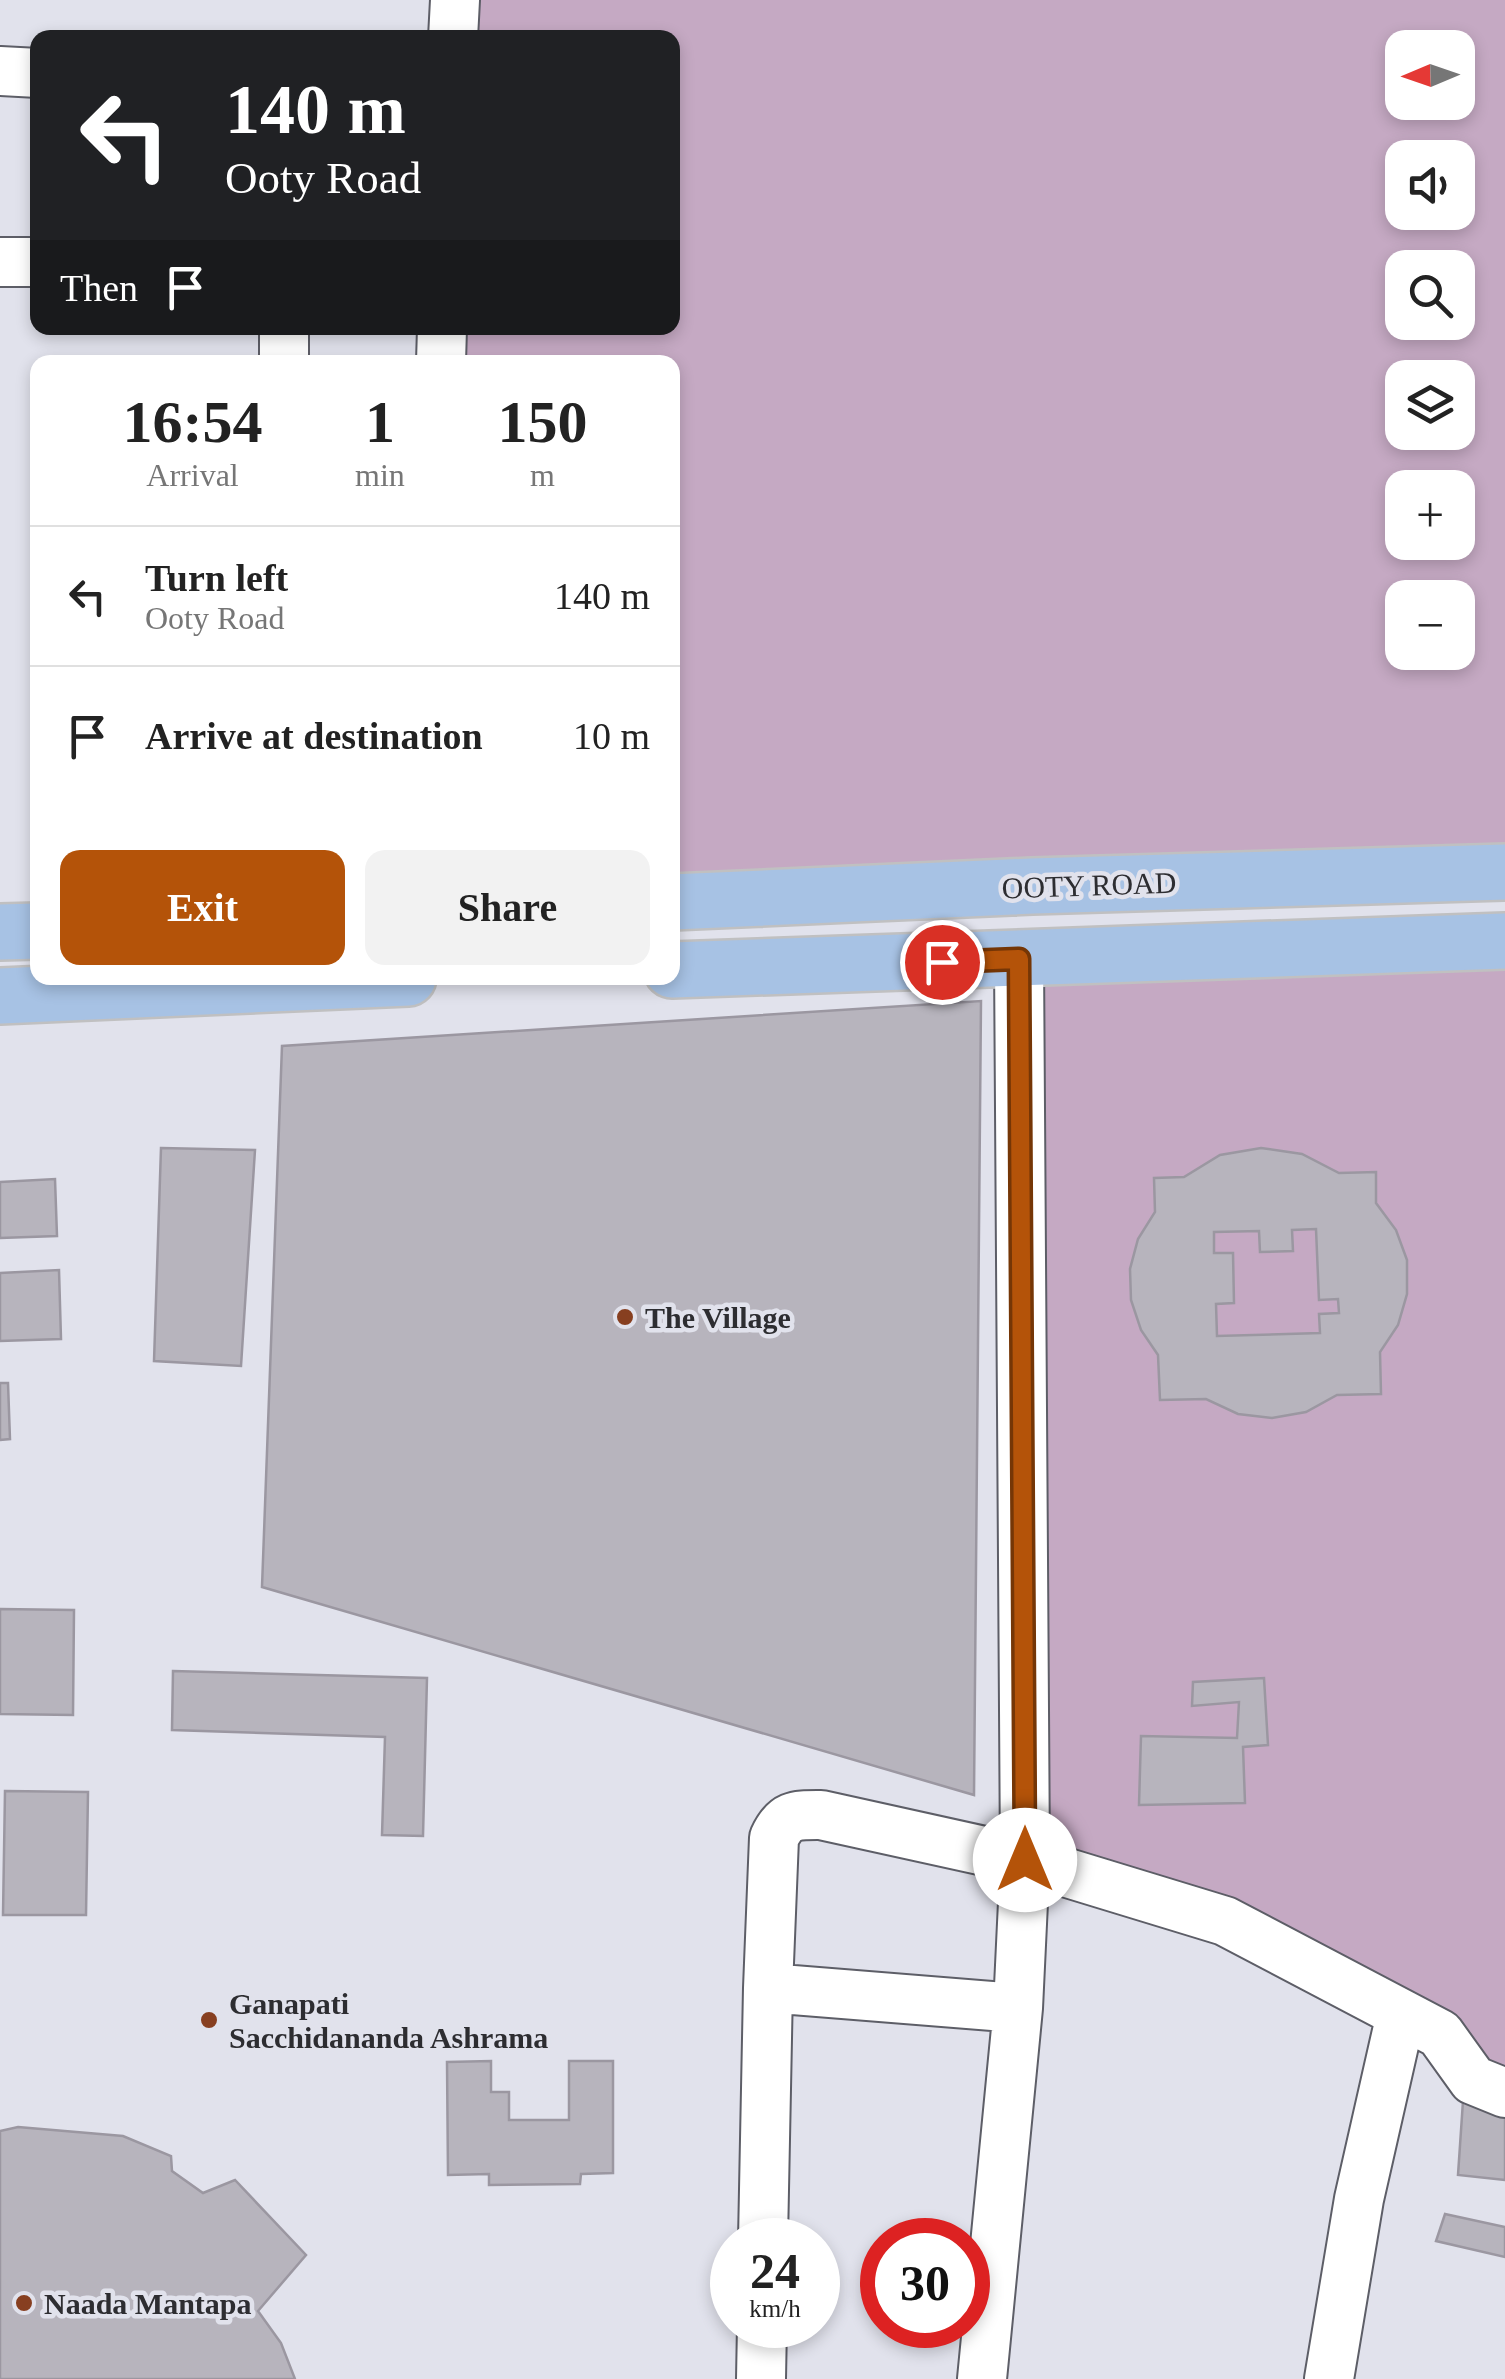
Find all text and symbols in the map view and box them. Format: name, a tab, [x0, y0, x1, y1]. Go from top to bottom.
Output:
north arrow	[1385, 30, 1475, 120]
map controls	[1385, 30, 1475, 670]
icon: left	[60, 70, 190, 200]
text: 140 m	[225, 71, 406, 148]
button: sound	[1385, 140, 1475, 230]
text: Ooty Road	[225, 153, 421, 203]
button: search	[1385, 250, 1475, 340]
icon: arrive	[158, 260, 213, 315]
text: Then	[60, 267, 138, 309]
button: layers	[1385, 360, 1475, 450]
text: 16:54	[123, 389, 263, 455]
text: 1	[365, 389, 395, 455]
text: 150	[497, 389, 587, 455]
text: Arrival	[146, 457, 239, 493]
text: min	[355, 457, 405, 493]
text: m	[530, 457, 555, 493]
button: +	[1385, 470, 1475, 560]
text: Turn left	[145, 557, 288, 599]
icon: left	[60, 569, 115, 624]
text: 140 m	[554, 575, 650, 617]
button: −	[1385, 580, 1475, 670]
text: Ooty Road	[145, 600, 285, 636]
icon: arrive	[60, 709, 115, 764]
text: Arrive at destination	[145, 715, 483, 757]
text: 10 m	[573, 715, 650, 757]
button: Exit	[60, 850, 345, 965]
button: Share	[365, 850, 650, 965]
street label: OOTY ROAD	[1001, 865, 1177, 905]
pin	[900, 920, 985, 1005]
icon: arrive	[915, 935, 970, 990]
place label: The Village	[645, 1301, 791, 1334]
marker: The Village	[614, 1306, 636, 1328]
position arrow	[973, 1808, 1077, 1912]
place label: Ganapati Sacchidananda Ashrama	[229, 1987, 548, 2054]
marker: Ganapati Sacchidananda Ashrama	[198, 2009, 220, 2031]
speed limit sign: 30	[860, 2218, 990, 2348]
text: 24	[750, 2243, 800, 2299]
place label: Naada Mantapa	[44, 2287, 252, 2320]
marker: Naada Mantapa	[13, 2292, 35, 2314]
text: km/h	[749, 2295, 801, 2322]

